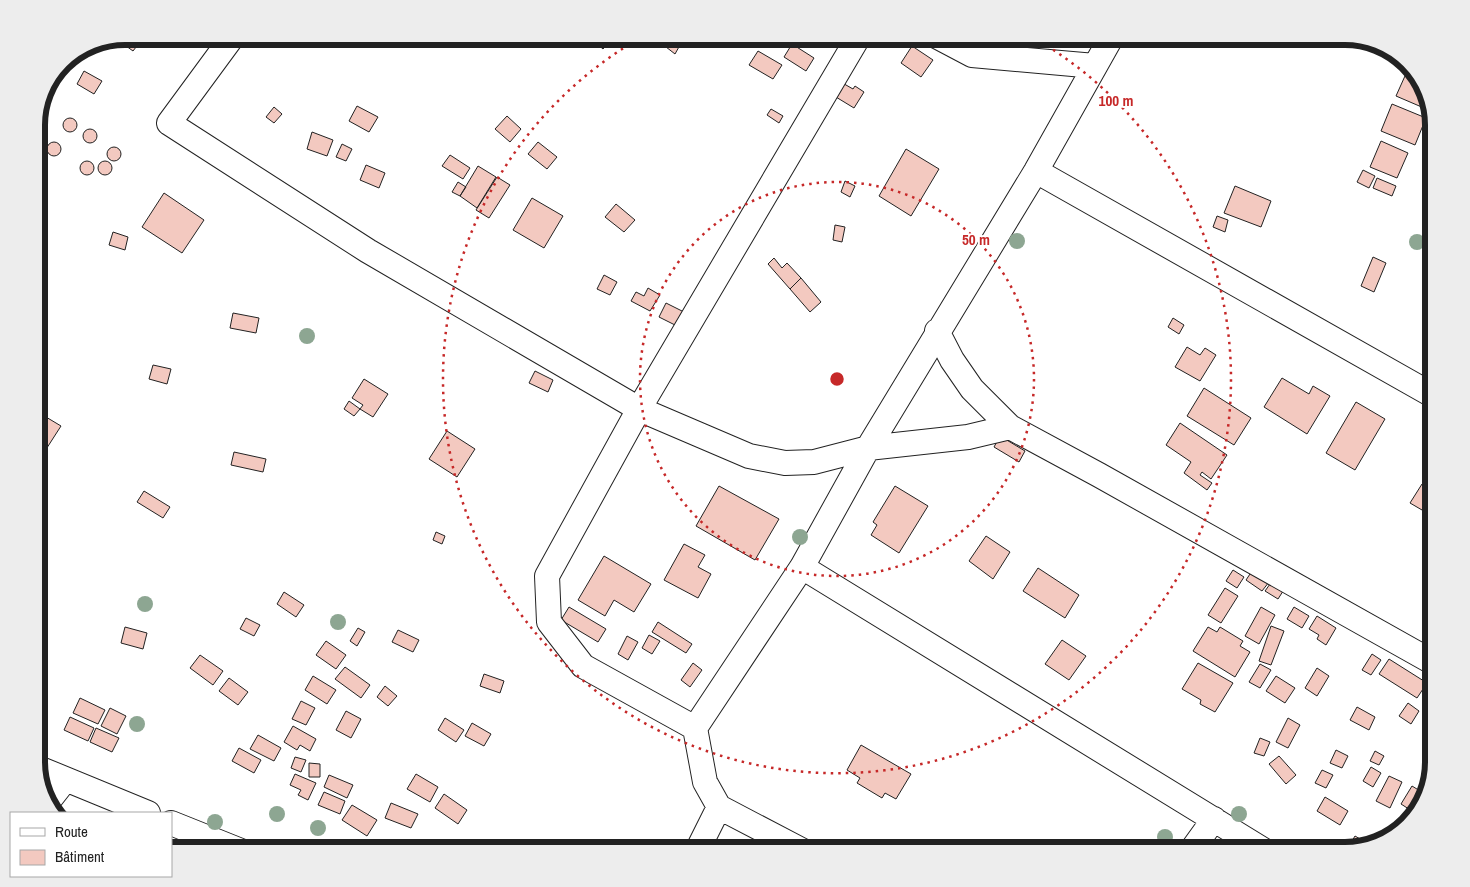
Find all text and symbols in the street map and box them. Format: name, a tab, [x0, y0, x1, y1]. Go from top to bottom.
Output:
text: 100 m	[1099, 90, 1133, 111]
text: 50 m	[962, 229, 990, 250]
centre of rings	[828, 370, 846, 388]
legend	[10, 812, 172, 877]
text: Route	[55, 821, 88, 842]
text: Bâtiment	[55, 846, 105, 867]

